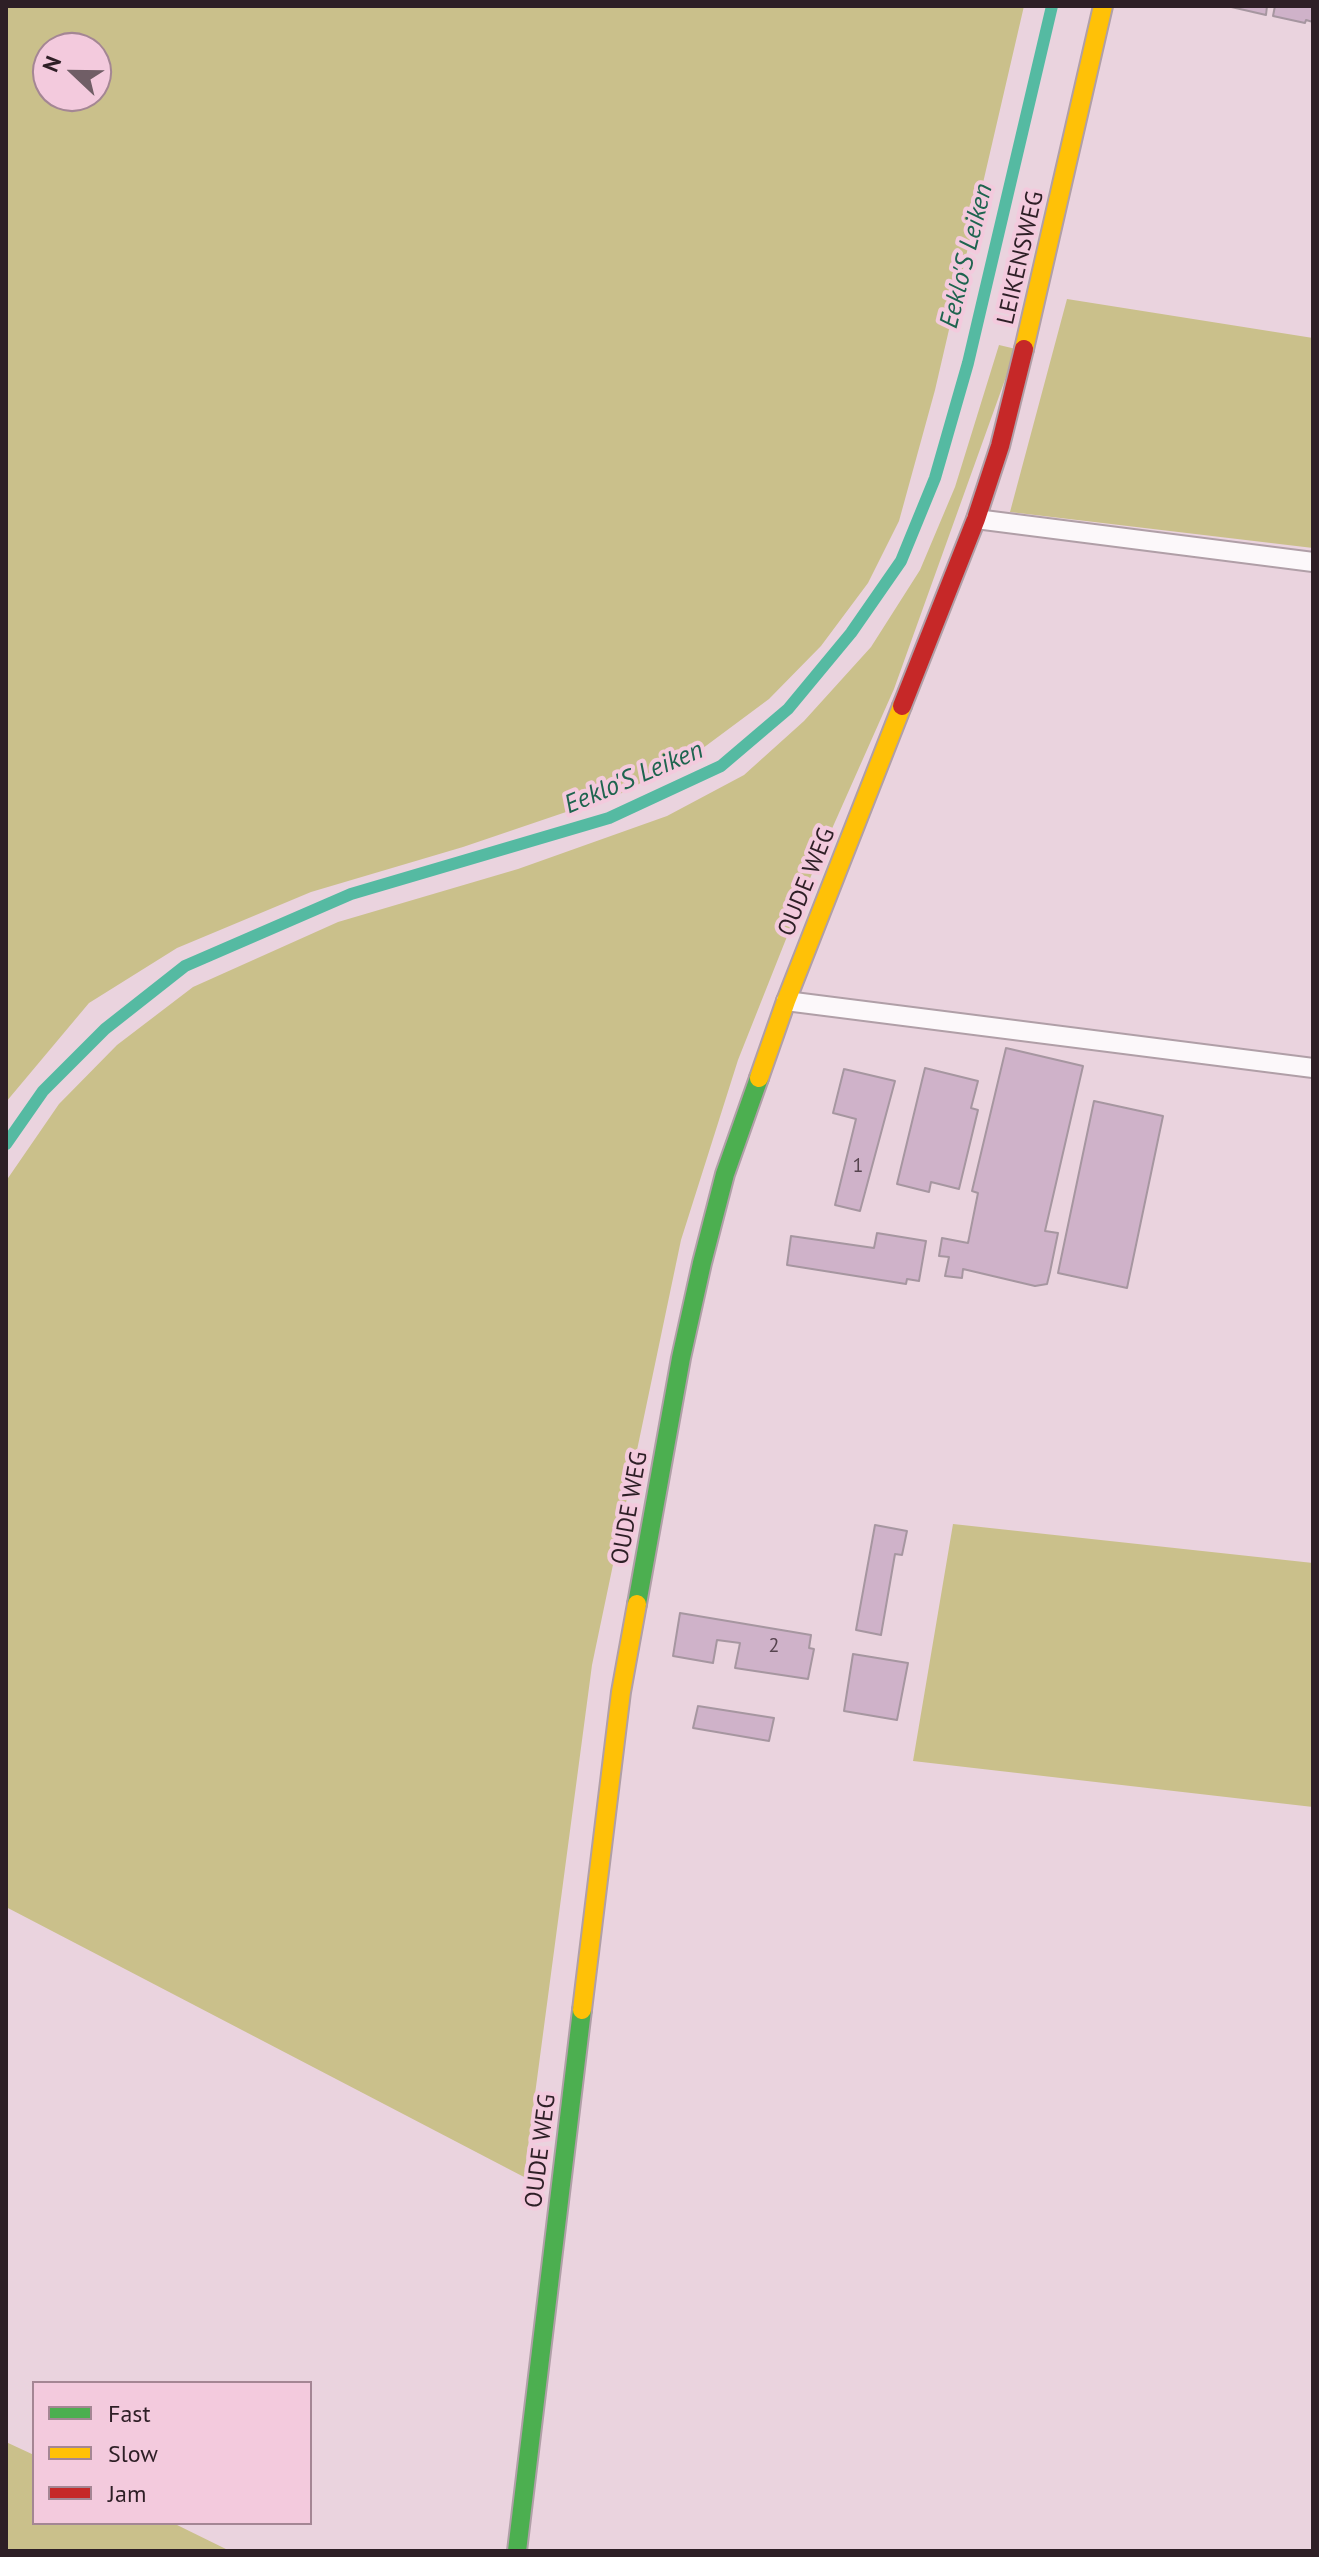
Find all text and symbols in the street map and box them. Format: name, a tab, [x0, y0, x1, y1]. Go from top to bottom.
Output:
north arrow	[32, 32, 112, 112]
text: N	[36, 52, 67, 76]
water label: Eeklo'S Leiken	[934, 180, 1000, 332]
street label: LEIKENSWEG	[992, 188, 1050, 328]
water label: Eeklo'S Leiken	[560, 735, 708, 821]
street label: OUDE WEG	[772, 824, 842, 940]
house number: 1	[853, 1154, 863, 1178]
street label: OUDE WEG	[606, 1449, 654, 1567]
house number: 2	[769, 1634, 779, 1658]
street label: OUDE WEG	[520, 2092, 562, 2210]
legend	[32, 2381, 312, 2525]
text: Fast	[108, 2398, 151, 2429]
text: Slow	[108, 2438, 158, 2469]
text: Jam	[108, 2478, 146, 2509]

